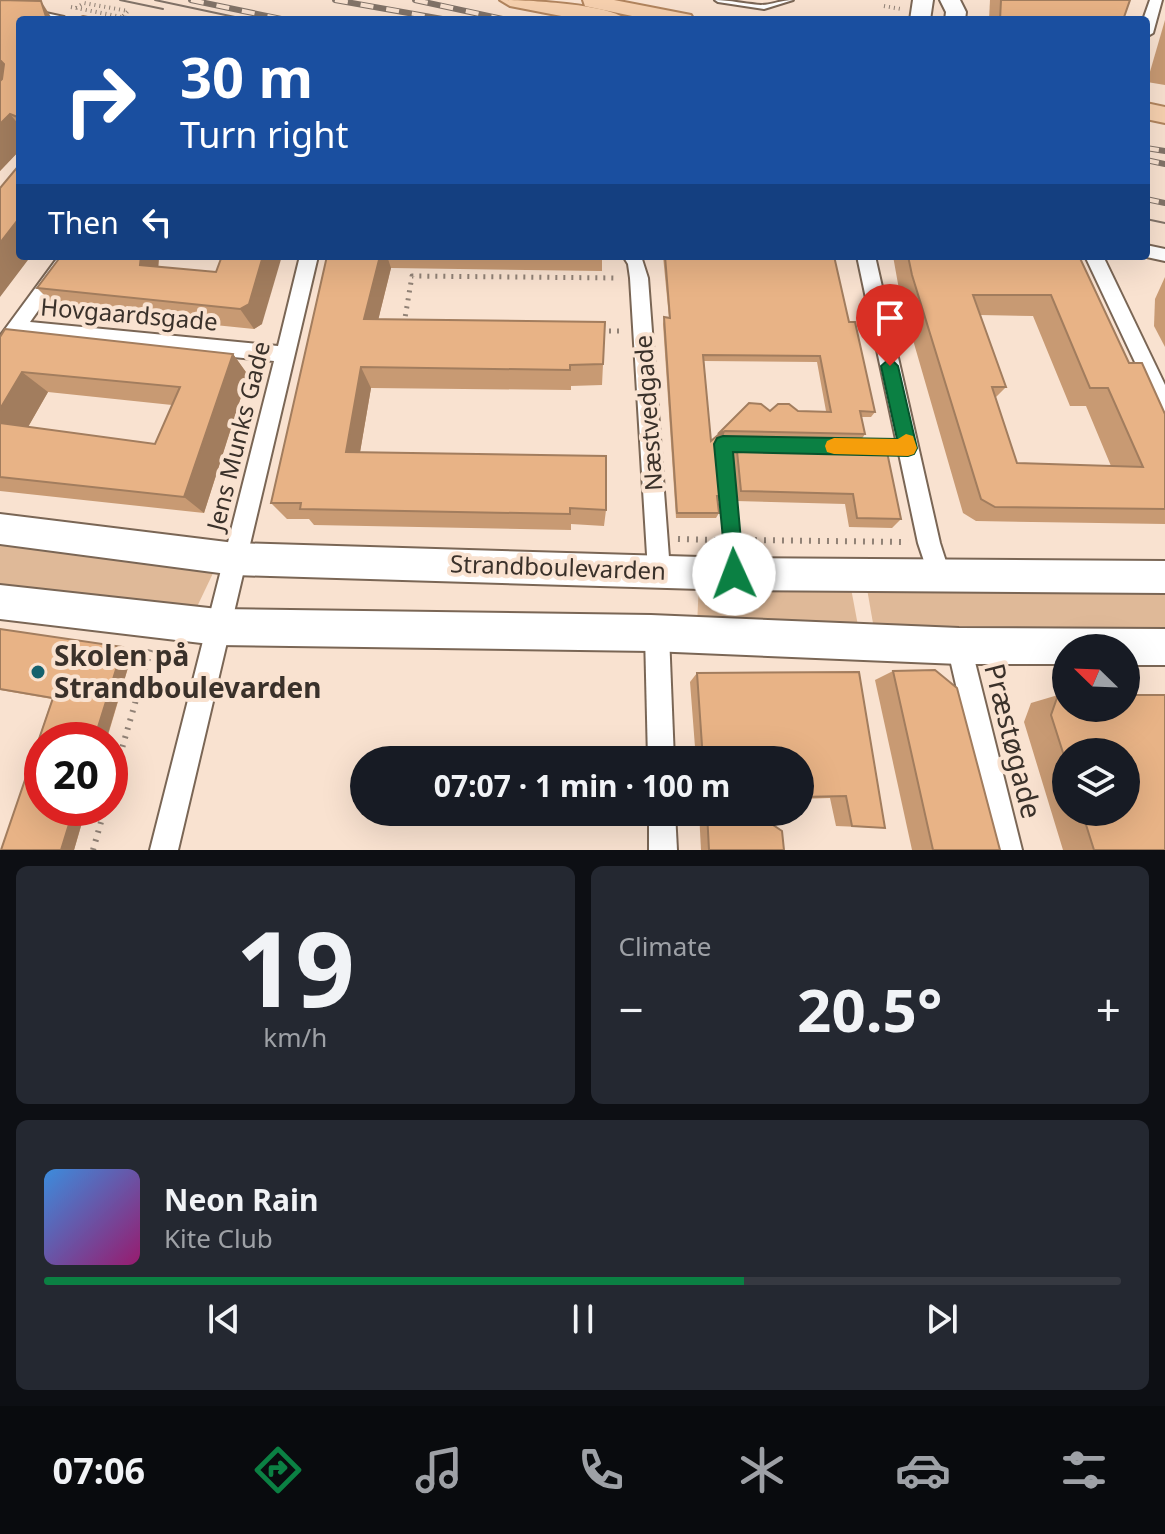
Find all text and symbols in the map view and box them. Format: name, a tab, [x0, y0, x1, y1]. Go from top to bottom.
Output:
text: 30 m	[180, 38, 313, 114]
icon: right	[48, 48, 152, 152]
text: Turn right	[180, 110, 348, 159]
icon: left	[135, 200, 179, 244]
text: Then	[48, 202, 119, 243]
pin	[856, 284, 924, 366]
street label: Hovgaardsgade	[39, 289, 219, 338]
icon: arrive	[868, 296, 912, 340]
street label: Næstvedgade	[626, 334, 669, 492]
street label: Jens Munks Gade	[198, 338, 277, 536]
position arrow	[692, 532, 776, 616]
street label: Strandboulevarden	[450, 546, 667, 587]
north arrow	[1052, 634, 1140, 722]
map controls	[1052, 634, 1140, 826]
place label: Skolen på Strandboulevarden	[54, 636, 321, 706]
street label: Præstøgade	[976, 659, 1052, 822]
marker: Skolen på Strandboulevarden	[29, 663, 47, 681]
speed limit sign: 20	[24, 722, 128, 826]
button: layers	[1052, 738, 1140, 826]
text: 07:07 · 1 min · 100 m	[434, 765, 730, 806]
text: 19	[236, 896, 355, 1037]
text: Climate	[619, 928, 711, 964]
text: 20.5°	[797, 968, 942, 1050]
text: −	[619, 979, 644, 1039]
text: +	[1096, 979, 1121, 1039]
text: km/h	[263, 1019, 327, 1055]
text: Neon Rain	[164, 1179, 318, 1220]
text: Kite Club	[164, 1220, 273, 1256]
icon: previous	[202, 1297, 246, 1341]
icon: pause	[561, 1297, 605, 1341]
icon: next	[920, 1297, 964, 1341]
icon: directions	[250, 1442, 306, 1498]
icon: music	[411, 1442, 467, 1498]
icon: phone	[573, 1442, 629, 1498]
icon: climate	[734, 1442, 790, 1498]
icon: car	[895, 1442, 951, 1498]
icon: filters	[1056, 1442, 1112, 1498]
text: 07:06	[53, 1446, 145, 1495]

